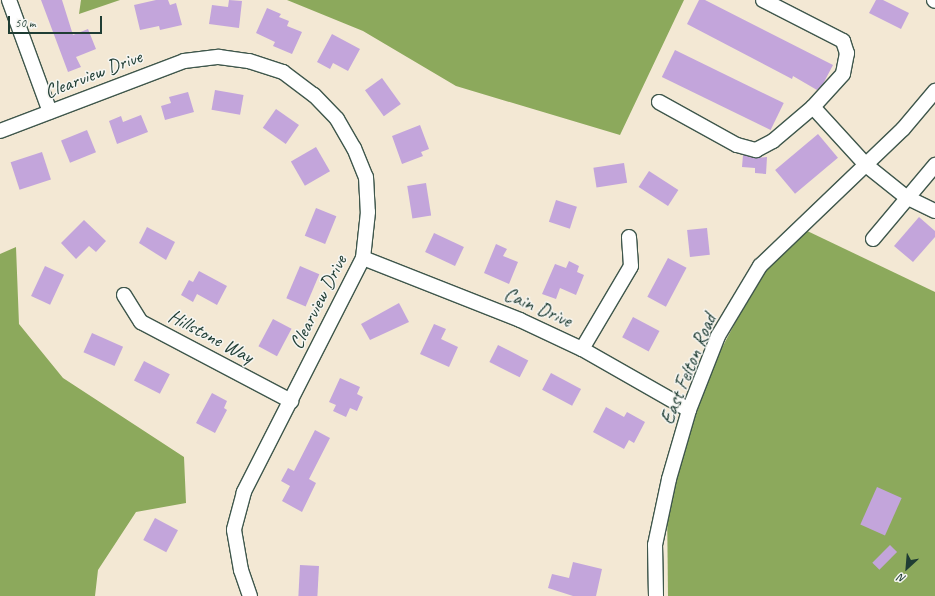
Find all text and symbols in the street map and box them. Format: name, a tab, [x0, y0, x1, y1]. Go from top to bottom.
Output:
scale bar	[10, 8, 104, 34]
text: 50 m	[15, 15, 35, 31]
street label: Clearview Drive	[41, 44, 145, 104]
street label: Clearview Drive	[284, 251, 352, 353]
street label: Cain Drive	[500, 281, 576, 333]
street label: Hillstone Way	[165, 304, 257, 368]
street label: East Felton Road	[655, 310, 721, 428]
north arrow	[887, 548, 927, 588]
text: N	[896, 571, 908, 587]

